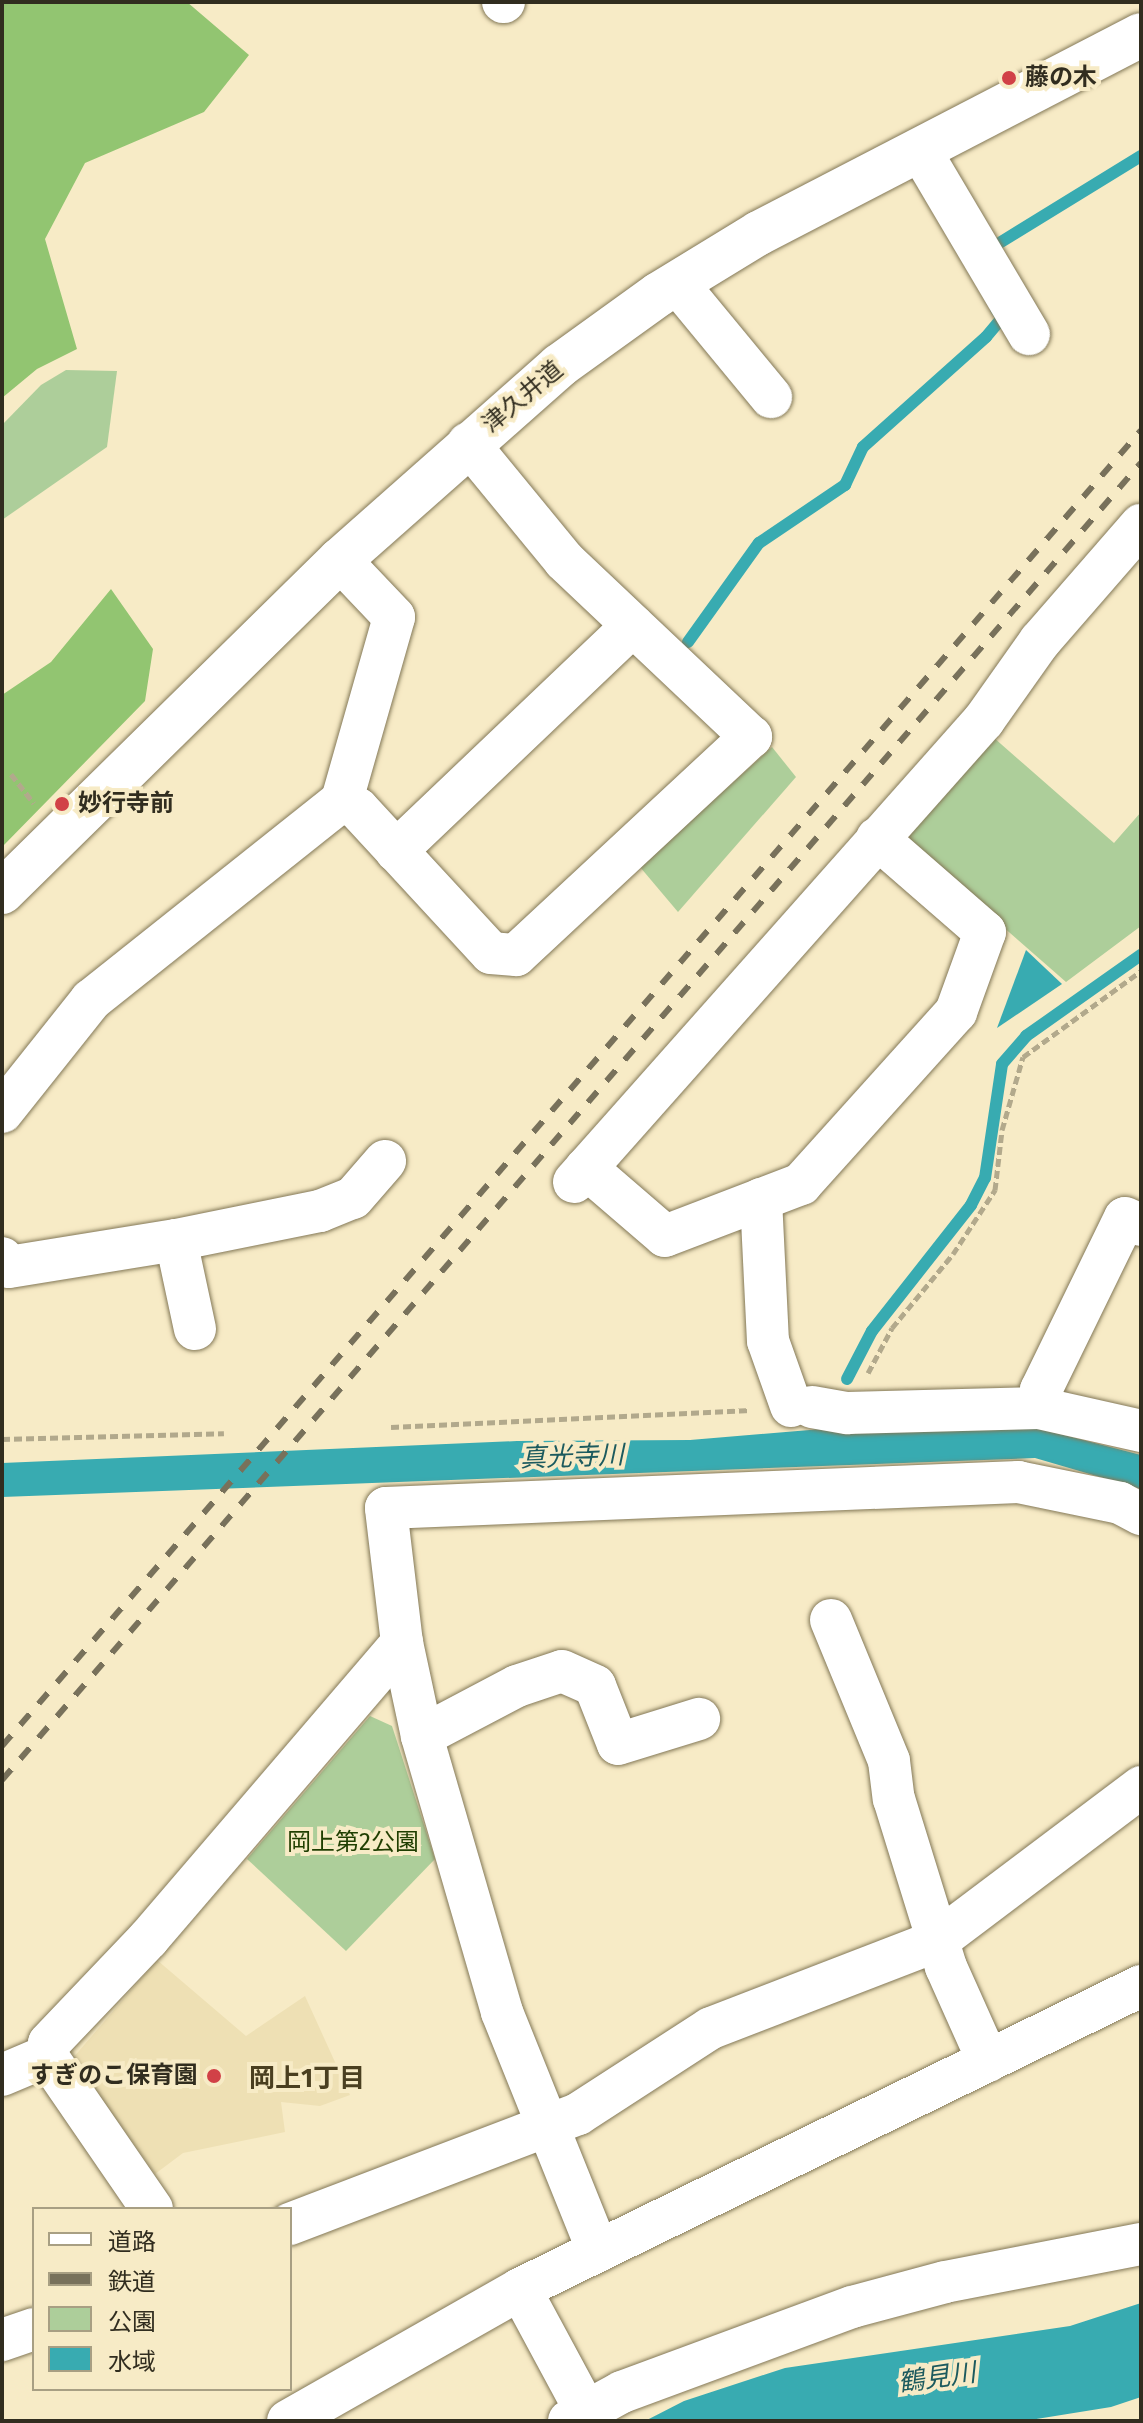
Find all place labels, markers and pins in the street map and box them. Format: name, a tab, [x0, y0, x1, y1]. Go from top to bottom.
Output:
place label: 藤の木	[1025, 64, 1097, 92]
marker: 藤の木	[1000, 69, 1018, 87]
place label: 妙行寺前	[78, 790, 174, 818]
marker: 妙行寺前	[53, 795, 71, 813]
place label: すぎのこ保育園	[30, 2062, 198, 2090]
marker: すぎのこ保育園	[205, 2067, 223, 2085]

